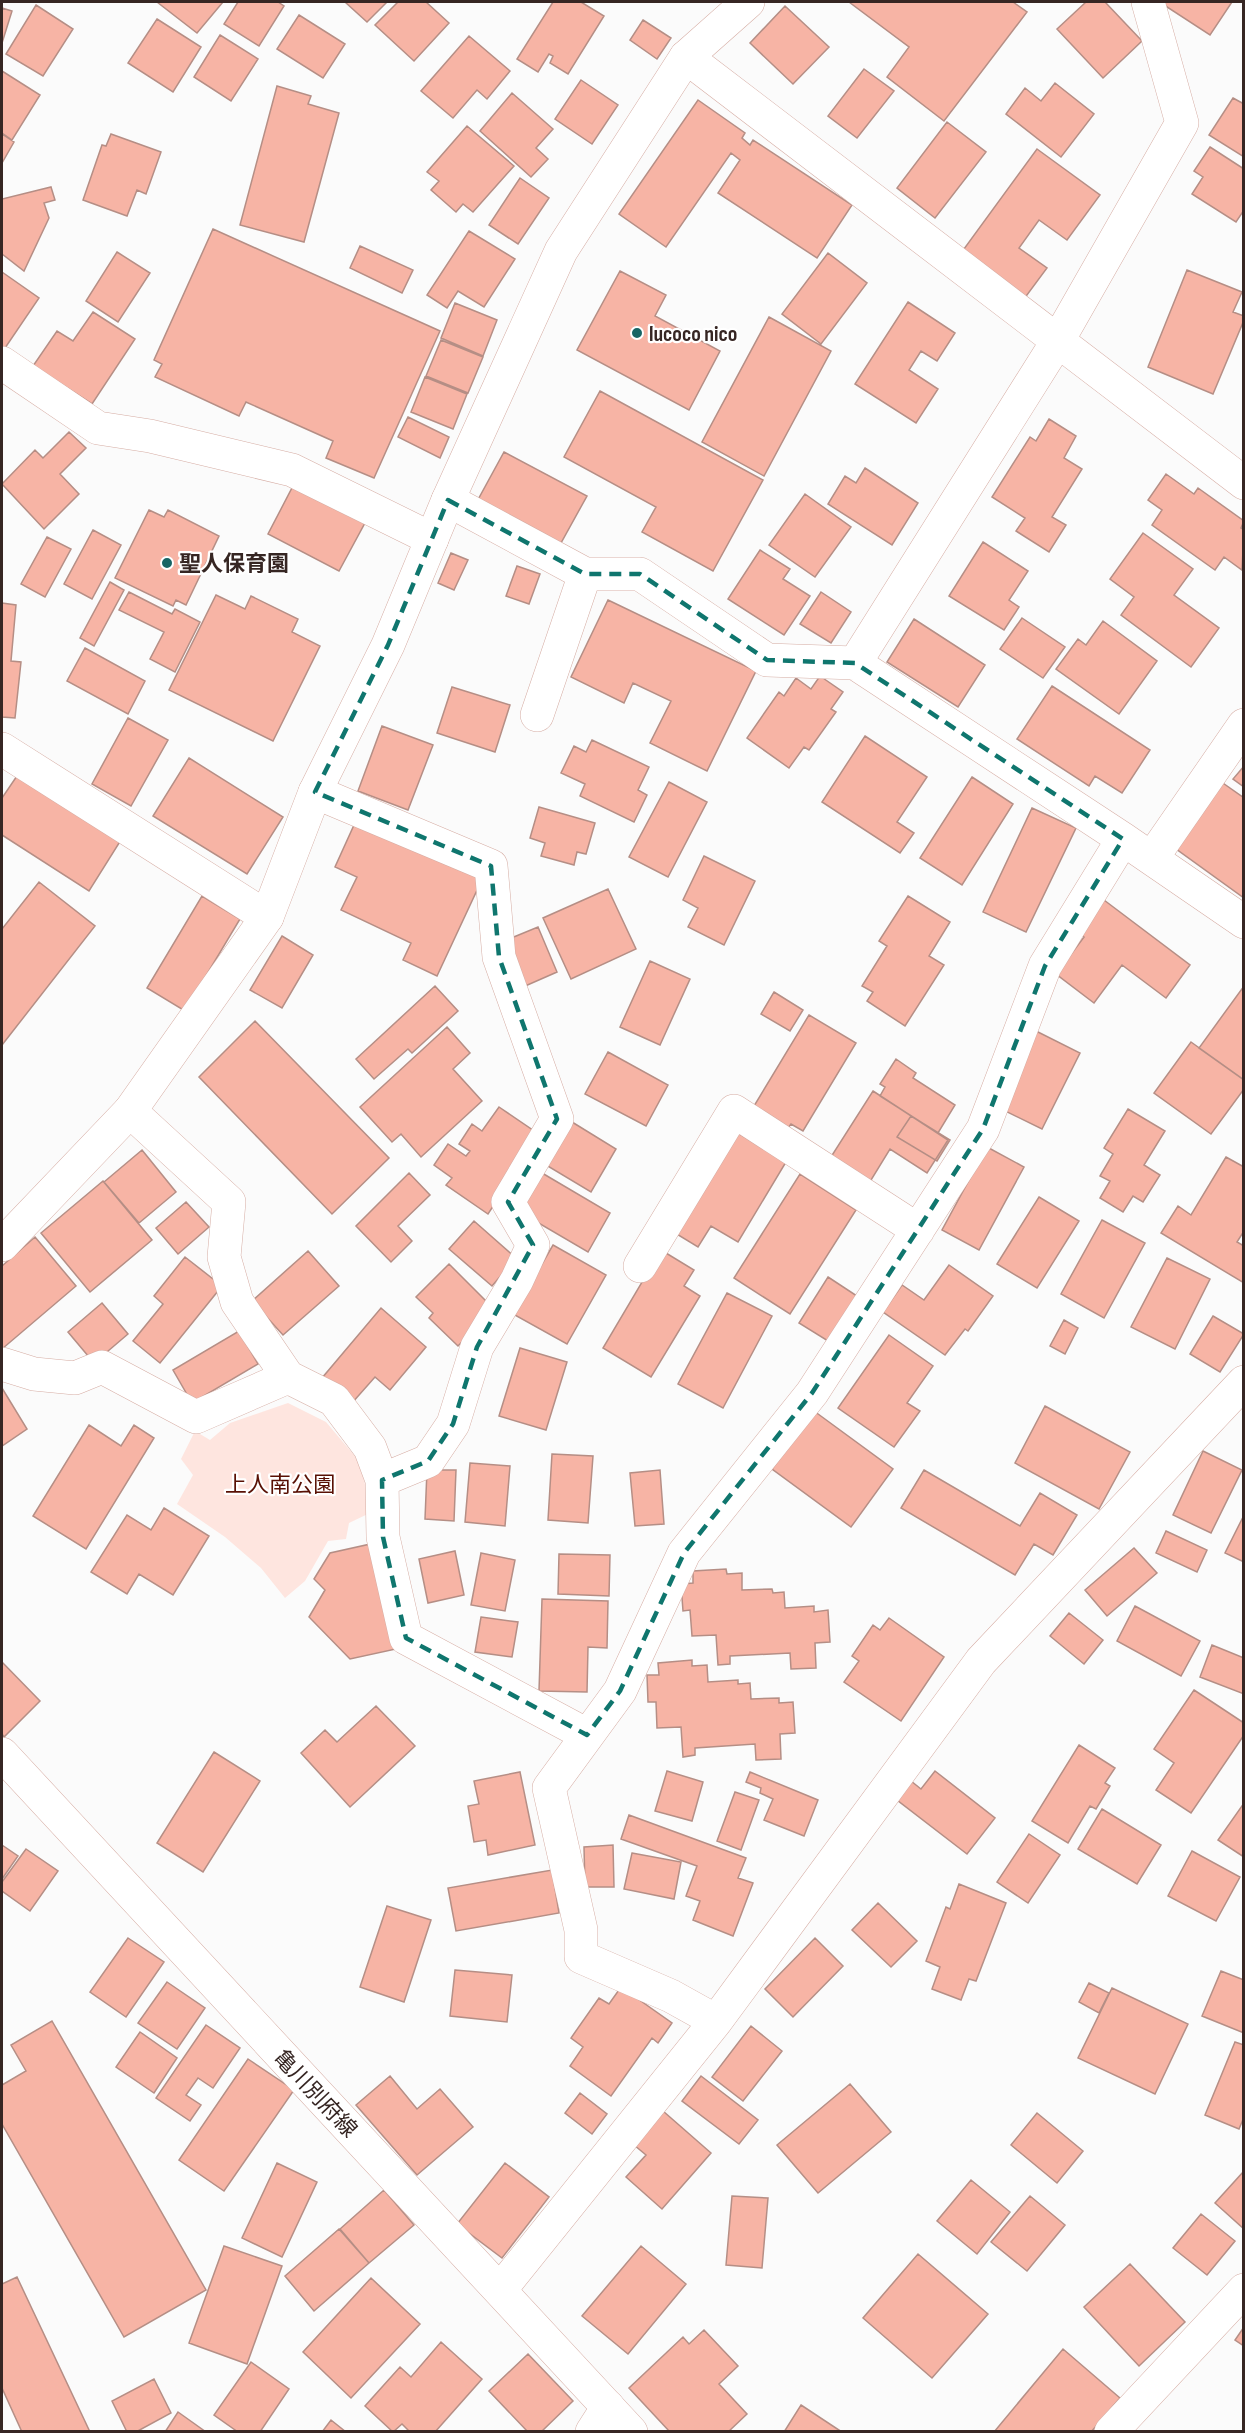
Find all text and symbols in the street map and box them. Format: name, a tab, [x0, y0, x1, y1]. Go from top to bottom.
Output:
place label: lucoco nico	[649, 321, 737, 348]
marker: lucoco nico	[630, 326, 644, 340]
place label: 聖人保育園	[179, 551, 289, 578]
marker: 聖人保育園	[160, 556, 174, 570]
park label: 上人南公園	[225, 1472, 335, 1499]
street label: 亀川別府線	[268, 2045, 362, 2143]

